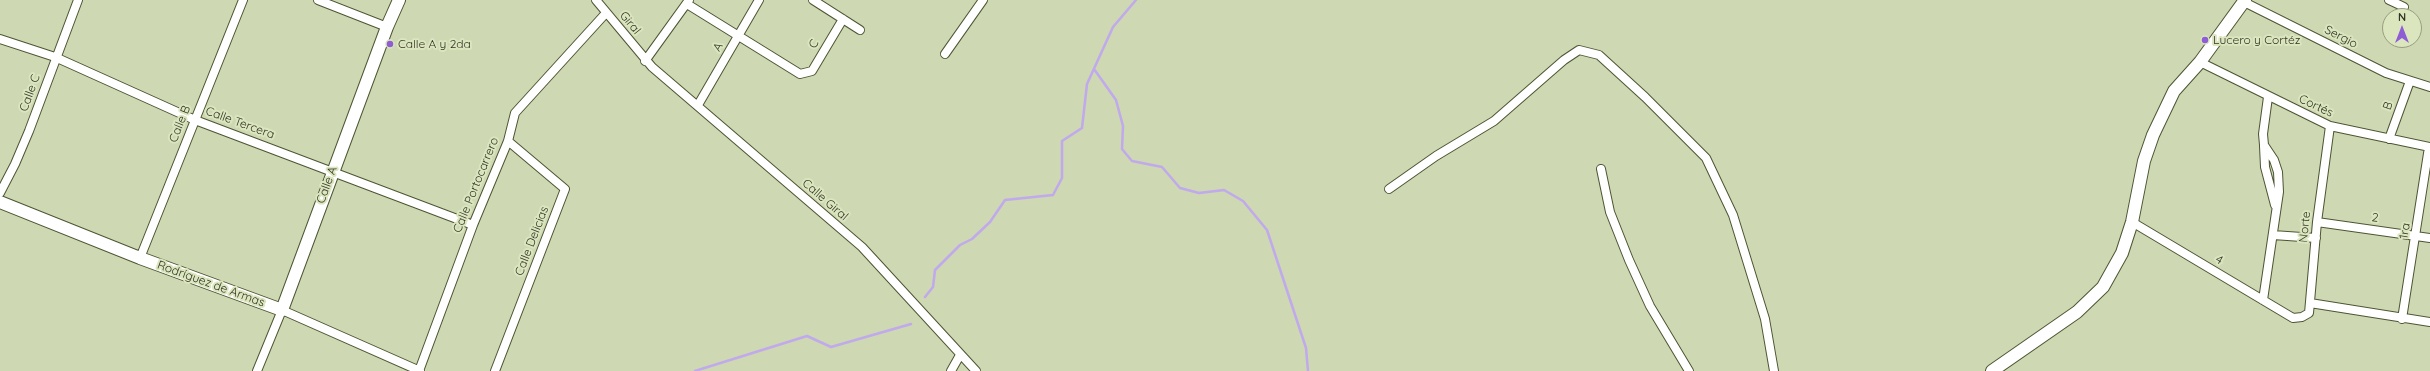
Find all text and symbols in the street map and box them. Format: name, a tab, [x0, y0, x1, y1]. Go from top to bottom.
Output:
north arrow	[2382, 8, 2422, 48]
street label: Giral	[616, 9, 644, 37]
text: N	[2398, 10, 2406, 24]
street label: Sergio	[2322, 23, 2360, 51]
place label: Lucero y Cortéz	[2213, 33, 2300, 47]
marker: Lucero y Cortéz	[2200, 35, 2210, 45]
place label: Calle A y 2da	[398, 37, 471, 51]
street label: C	[806, 37, 822, 51]
marker: Calle A y 2da	[385, 39, 395, 49]
street label: A	[710, 40, 726, 54]
street label: Calle C	[17, 72, 43, 114]
street label: Cortés	[2297, 92, 2335, 120]
street label: B	[2380, 100, 2396, 112]
street label: Calle B	[166, 104, 194, 144]
street label: Calle Tercera	[204, 104, 276, 142]
street label: Calle Portocarrero	[450, 135, 502, 235]
street label: Calle A	[314, 165, 340, 205]
street label: Calle Giral	[799, 176, 851, 224]
street label: Calle Delicias	[512, 204, 552, 278]
street label: 2	[2371, 210, 2379, 226]
street label: Norte	[2296, 211, 2314, 243]
street label: 1ra	[2397, 222, 2413, 240]
street label: 4	[2213, 252, 2225, 268]
street label: Rodríguez de Armas	[155, 258, 267, 310]

